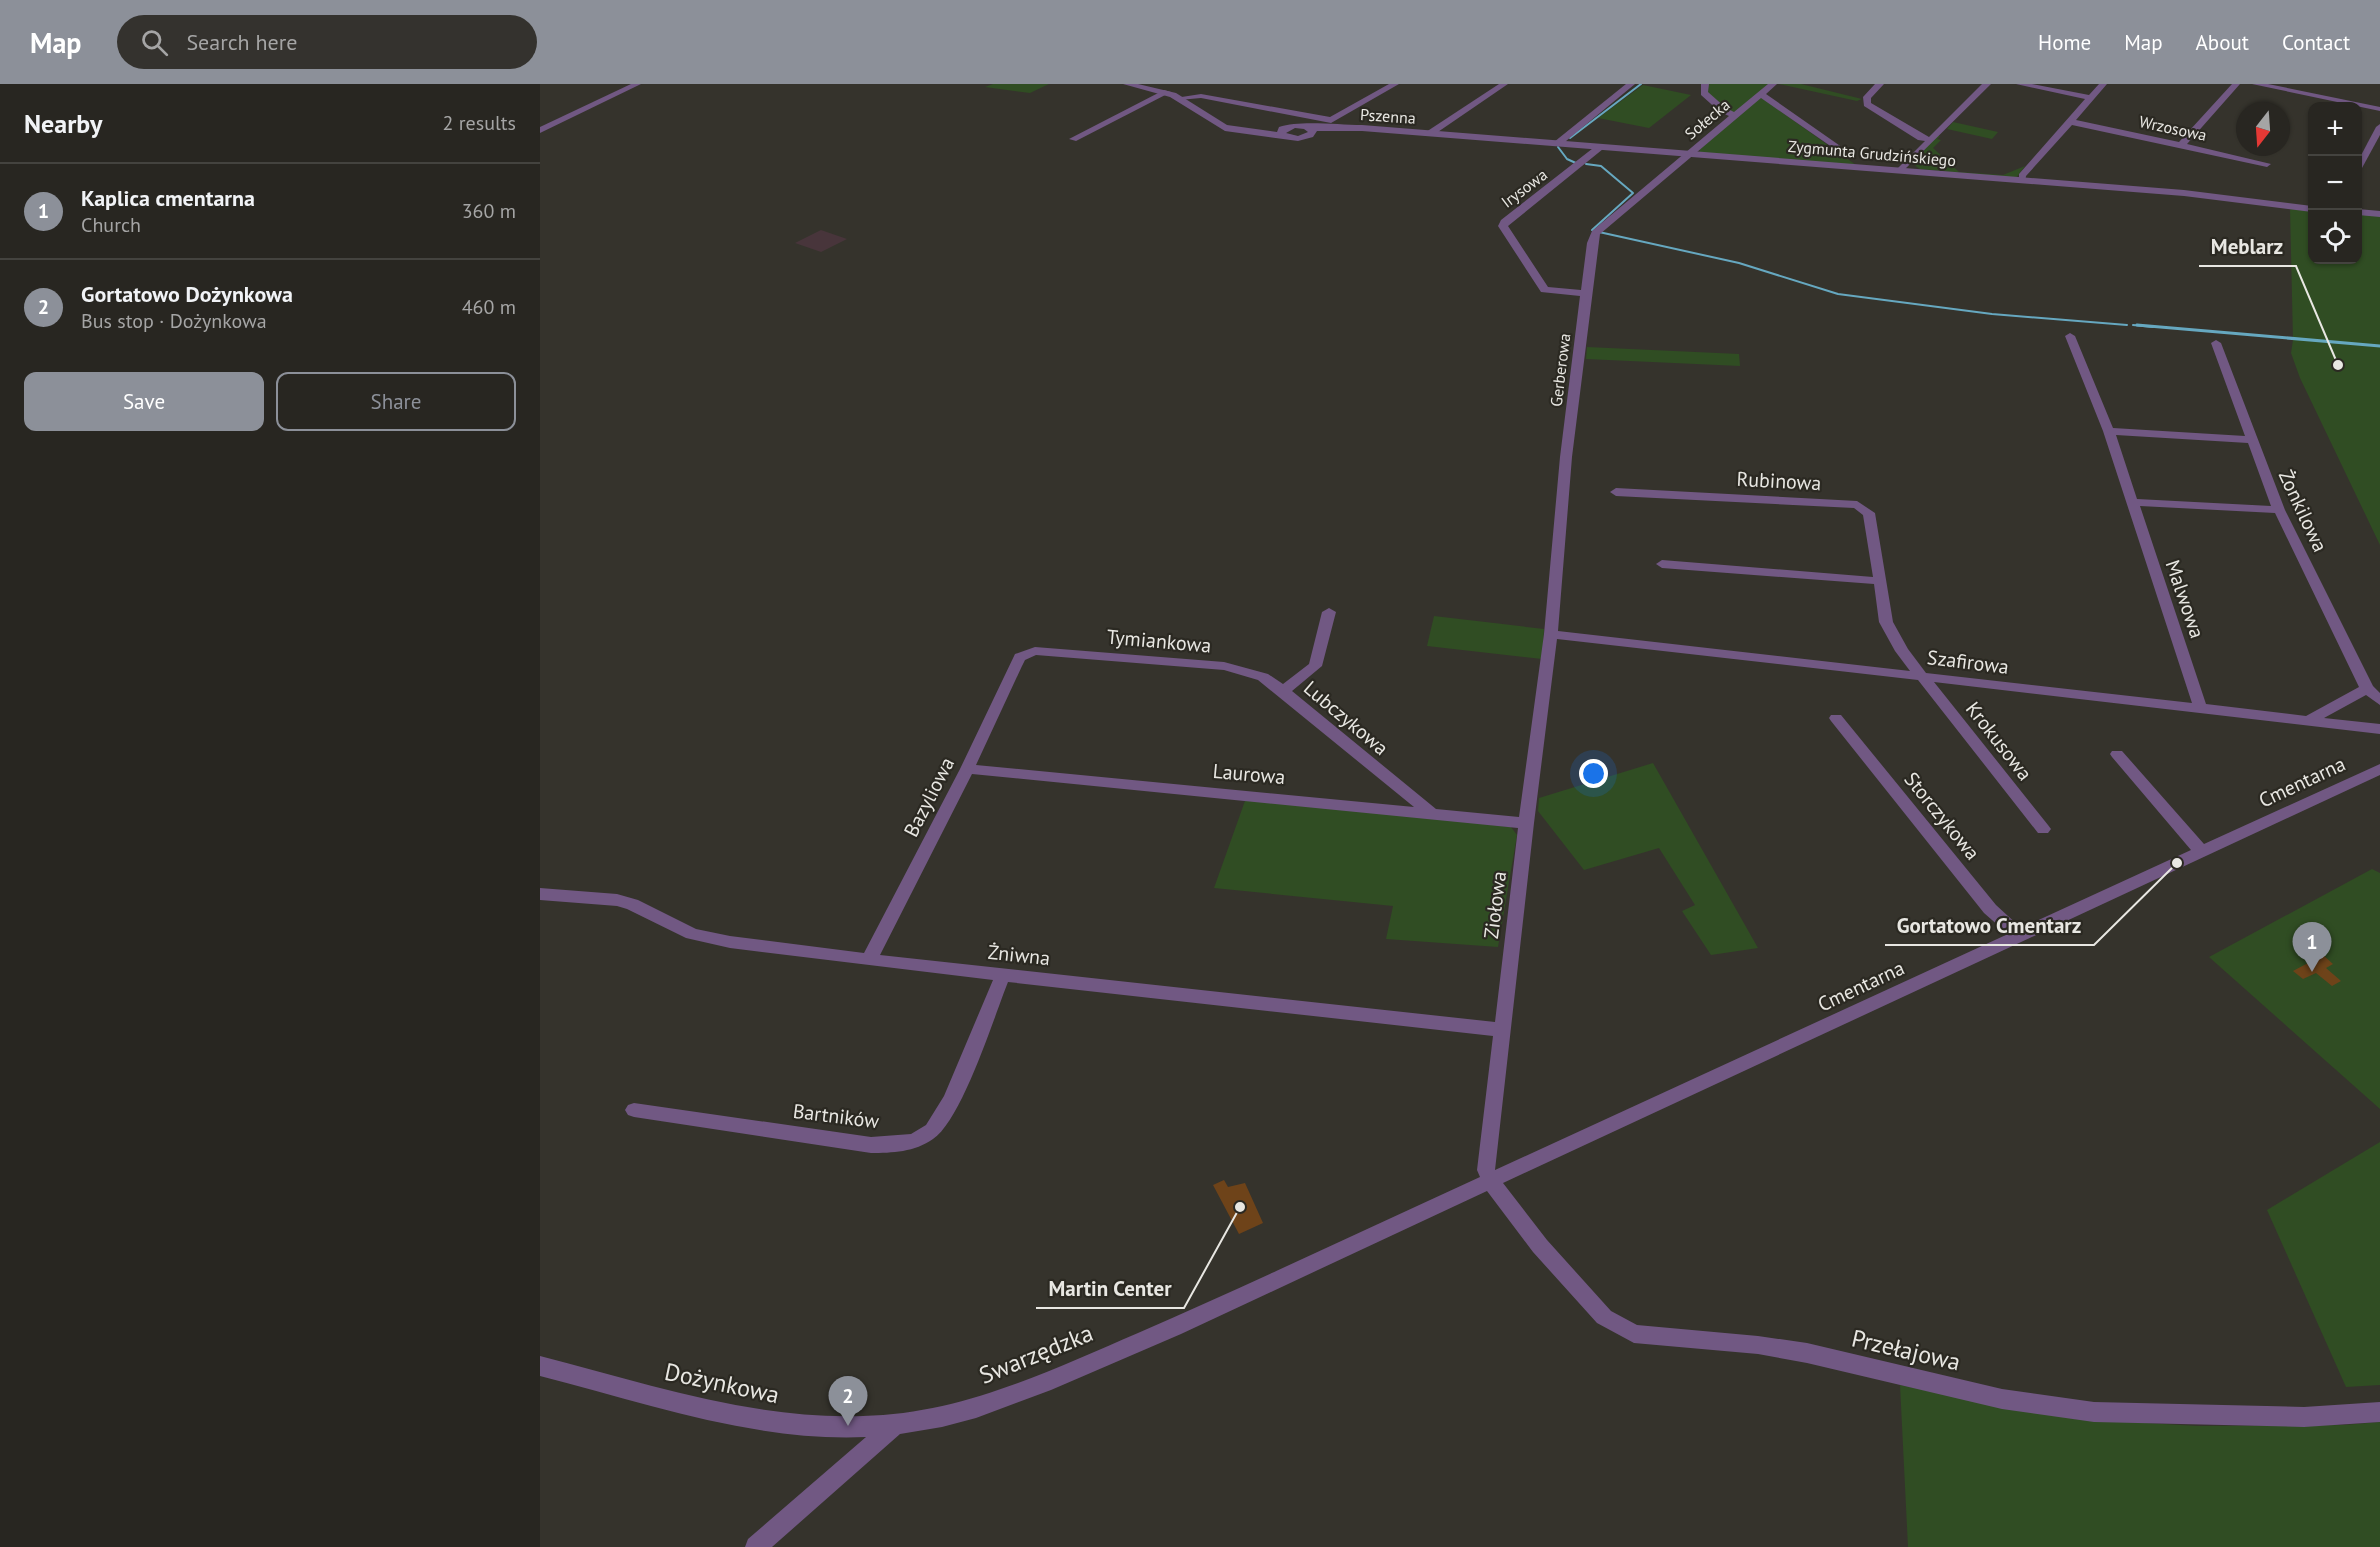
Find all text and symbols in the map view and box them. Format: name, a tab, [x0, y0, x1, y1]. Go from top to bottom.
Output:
search box	[117, 15, 537, 69]
text: Map	[30, 24, 81, 61]
icon: search	[138, 26, 171, 59]
text: Search here	[186, 28, 297, 56]
text: Home	[2038, 29, 2091, 56]
text: Map	[2124, 29, 2163, 56]
text: About	[2196, 29, 2249, 56]
text: Contact	[2282, 29, 2350, 56]
street label: Sołecka	[1680, 94, 1734, 144]
north arrow	[2236, 102, 2290, 156]
map controls	[2308, 102, 2362, 264]
button: +	[2308, 102, 2362, 156]
street label: Pszenna	[1360, 104, 1416, 128]
text: Nearby	[24, 107, 102, 140]
text: 2 results	[443, 110, 516, 136]
street label: Wrzosowa	[2137, 111, 2209, 145]
street label: Zygmunta Grudzińskiego	[1787, 136, 1957, 170]
button: −	[2308, 156, 2362, 210]
street label: Irysowa	[1497, 164, 1551, 212]
text: Kaplica cmentarna	[81, 184, 255, 212]
text: 1	[38, 198, 49, 224]
text: 360 m	[462, 198, 516, 224]
button: locate	[2308, 210, 2362, 264]
text: Church	[81, 212, 141, 238]
callout: Meblarz	[2199, 227, 2296, 266]
text: Meblarz	[2211, 233, 2283, 260]
text: Gortatowo Dożynkowa	[81, 280, 293, 308]
text: 2	[38, 294, 49, 320]
text: 460 m	[462, 294, 516, 320]
text: Bus stop · Dożynkowa	[81, 308, 267, 334]
street label: Gerberowa	[1546, 332, 1574, 408]
button: Save	[24, 372, 264, 431]
button: Share	[276, 372, 516, 431]
street label: Rubinowa	[1736, 466, 1822, 496]
street label: Żonkilowa	[2273, 466, 2333, 556]
street label: Malwowa	[2159, 556, 2211, 642]
street label: Tymiankowa	[1106, 623, 1212, 659]
street label: Szafirowa	[1926, 644, 2010, 680]
street label: Lubczykowa	[1298, 675, 1394, 761]
street label: Krokusowa	[1960, 696, 2038, 786]
street label: Cmentarna	[2254, 751, 2350, 813]
street label: Bazyliowa	[898, 753, 960, 841]
street label: Laurowa	[1212, 758, 1286, 790]
your location	[1579, 759, 1608, 788]
street label: Storczykowa	[1899, 767, 1985, 865]
street label: Ziołowa	[1478, 870, 1512, 940]
callout: Gortatowo Cmentarz	[1885, 906, 2094, 945]
text: Gortatowo Cmentarz	[1897, 912, 2081, 939]
pin: 1	[2292, 922, 2332, 972]
street label: Żniwna	[987, 939, 1051, 971]
street label: Cmentarna	[1813, 955, 1909, 1017]
street label: Bartników	[791, 1098, 881, 1134]
callout: Martin Center	[1036, 1269, 1184, 1308]
text: Martin Center	[1048, 1275, 1172, 1302]
street label: Swarzędzka	[975, 1317, 1097, 1391]
street label: Przełajowa	[1849, 1322, 1963, 1378]
street label: Dożynkowa	[662, 1356, 782, 1410]
pin: 2	[828, 1376, 868, 1426]

